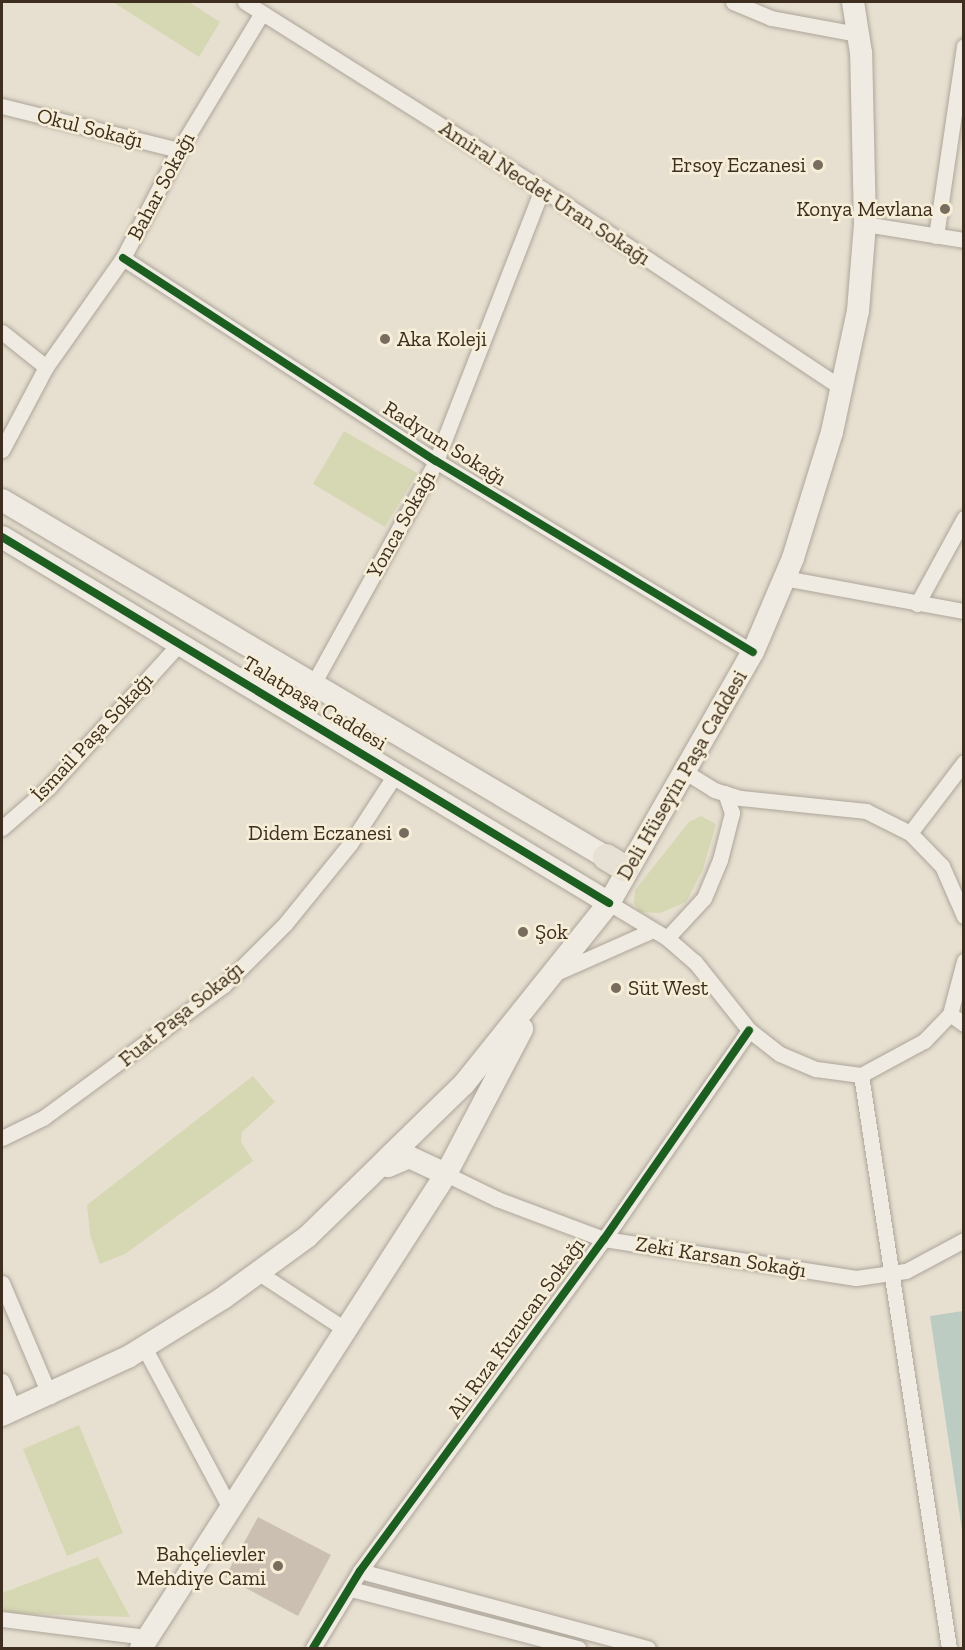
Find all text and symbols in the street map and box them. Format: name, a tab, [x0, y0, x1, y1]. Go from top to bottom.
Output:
street label: Okul Sokağı	[34, 103, 146, 153]
street label: Amiral Necdet Uran Sokağı	[435, 115, 655, 271]
street label: Bahar Sokağı	[122, 128, 200, 244]
place label: Ersoy Eczanesi	[671, 152, 806, 178]
marker: Ersoy Eczanesi	[811, 158, 825, 172]
place label: Konya Mevlana	[796, 196, 933, 222]
marker: Konya Mevlana	[938, 202, 952, 216]
place label: Aka Koleji	[397, 326, 487, 352]
marker: Aka Koleji	[378, 332, 392, 346]
street label: Radyum Sokağı	[379, 395, 511, 491]
street label: Yonca Sokağı	[361, 466, 441, 582]
street label: Talatpaşa Caddesi	[238, 650, 392, 756]
street label: Deli Hüseyin Paşa Caddesi	[612, 666, 752, 884]
street label: İsmail Paşa Sokağı	[26, 667, 158, 807]
place label: Didem Eczanesi	[248, 820, 392, 846]
marker: Didem Eczanesi	[397, 826, 411, 840]
place label: Şok	[535, 919, 568, 945]
marker: Şok	[516, 925, 530, 939]
street label: Fuat Paşa Sokağı	[114, 956, 248, 1072]
place label: Süt West	[628, 975, 709, 1001]
marker: Süt West	[609, 981, 623, 995]
street label: Zeki Karsan Sokağı	[634, 1231, 808, 1283]
street label: Ali Rıza Kuzucan Sokağı	[442, 1233, 590, 1423]
place label: Bahçelievler Mehdiye Cami	[136, 1541, 266, 1591]
marker: Bahçelievler Mehdiye Cami	[271, 1559, 285, 1573]

